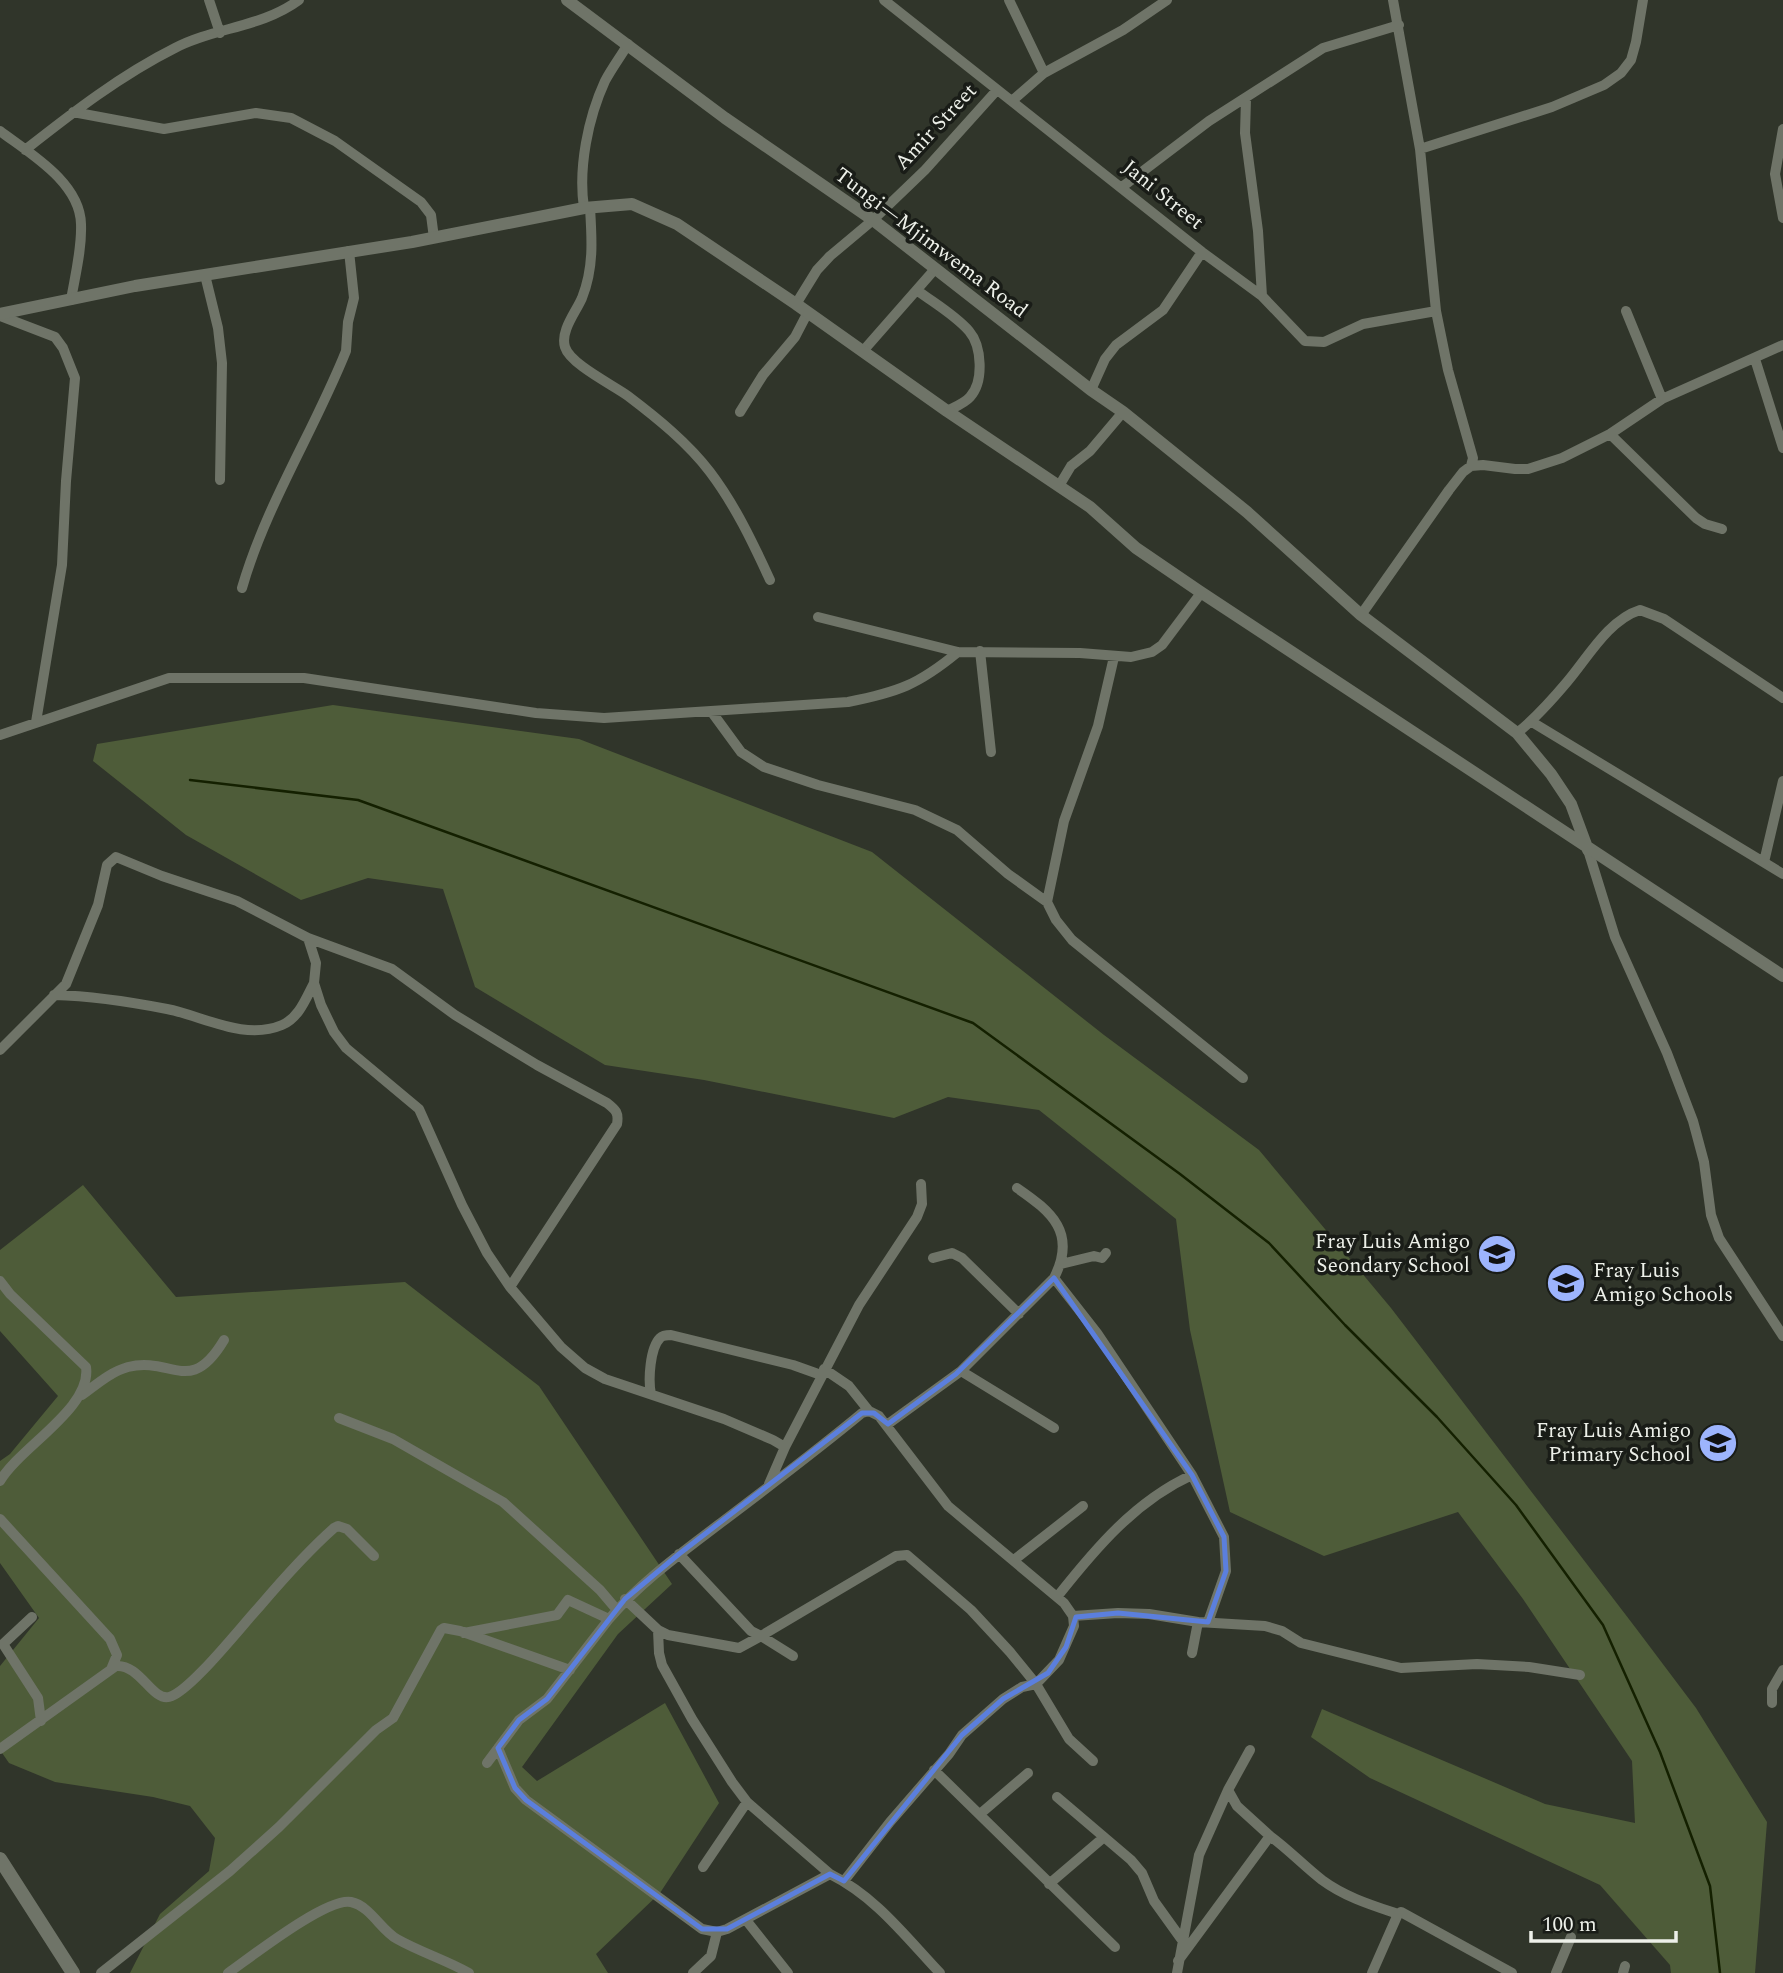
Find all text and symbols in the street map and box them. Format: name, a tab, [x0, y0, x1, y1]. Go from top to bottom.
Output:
street label: Amir Street	[887, 76, 985, 178]
street label: Jani Street	[1115, 152, 1211, 238]
street label: Tungi—Mjimwema Road	[828, 160, 1034, 326]
place label: Fray Luis Amigo Seondary School	[1315, 1226, 1470, 1282]
school or university icon: Fray Luis Amigo Seondary School	[1476, 1233, 1518, 1275]
place label: Fray Luis Amigo Schools	[1593, 1255, 1733, 1311]
school or university icon: Fray Luis Amigo Schools	[1545, 1262, 1587, 1304]
place label: Fray Luis Amigo Primary School	[1536, 1415, 1691, 1471]
school or university icon: Fray Luis Amigo Primary School	[1697, 1422, 1739, 1464]
scale bar	[1531, 1899, 1676, 1943]
text: 100 m	[1542, 1909, 1597, 1941]

